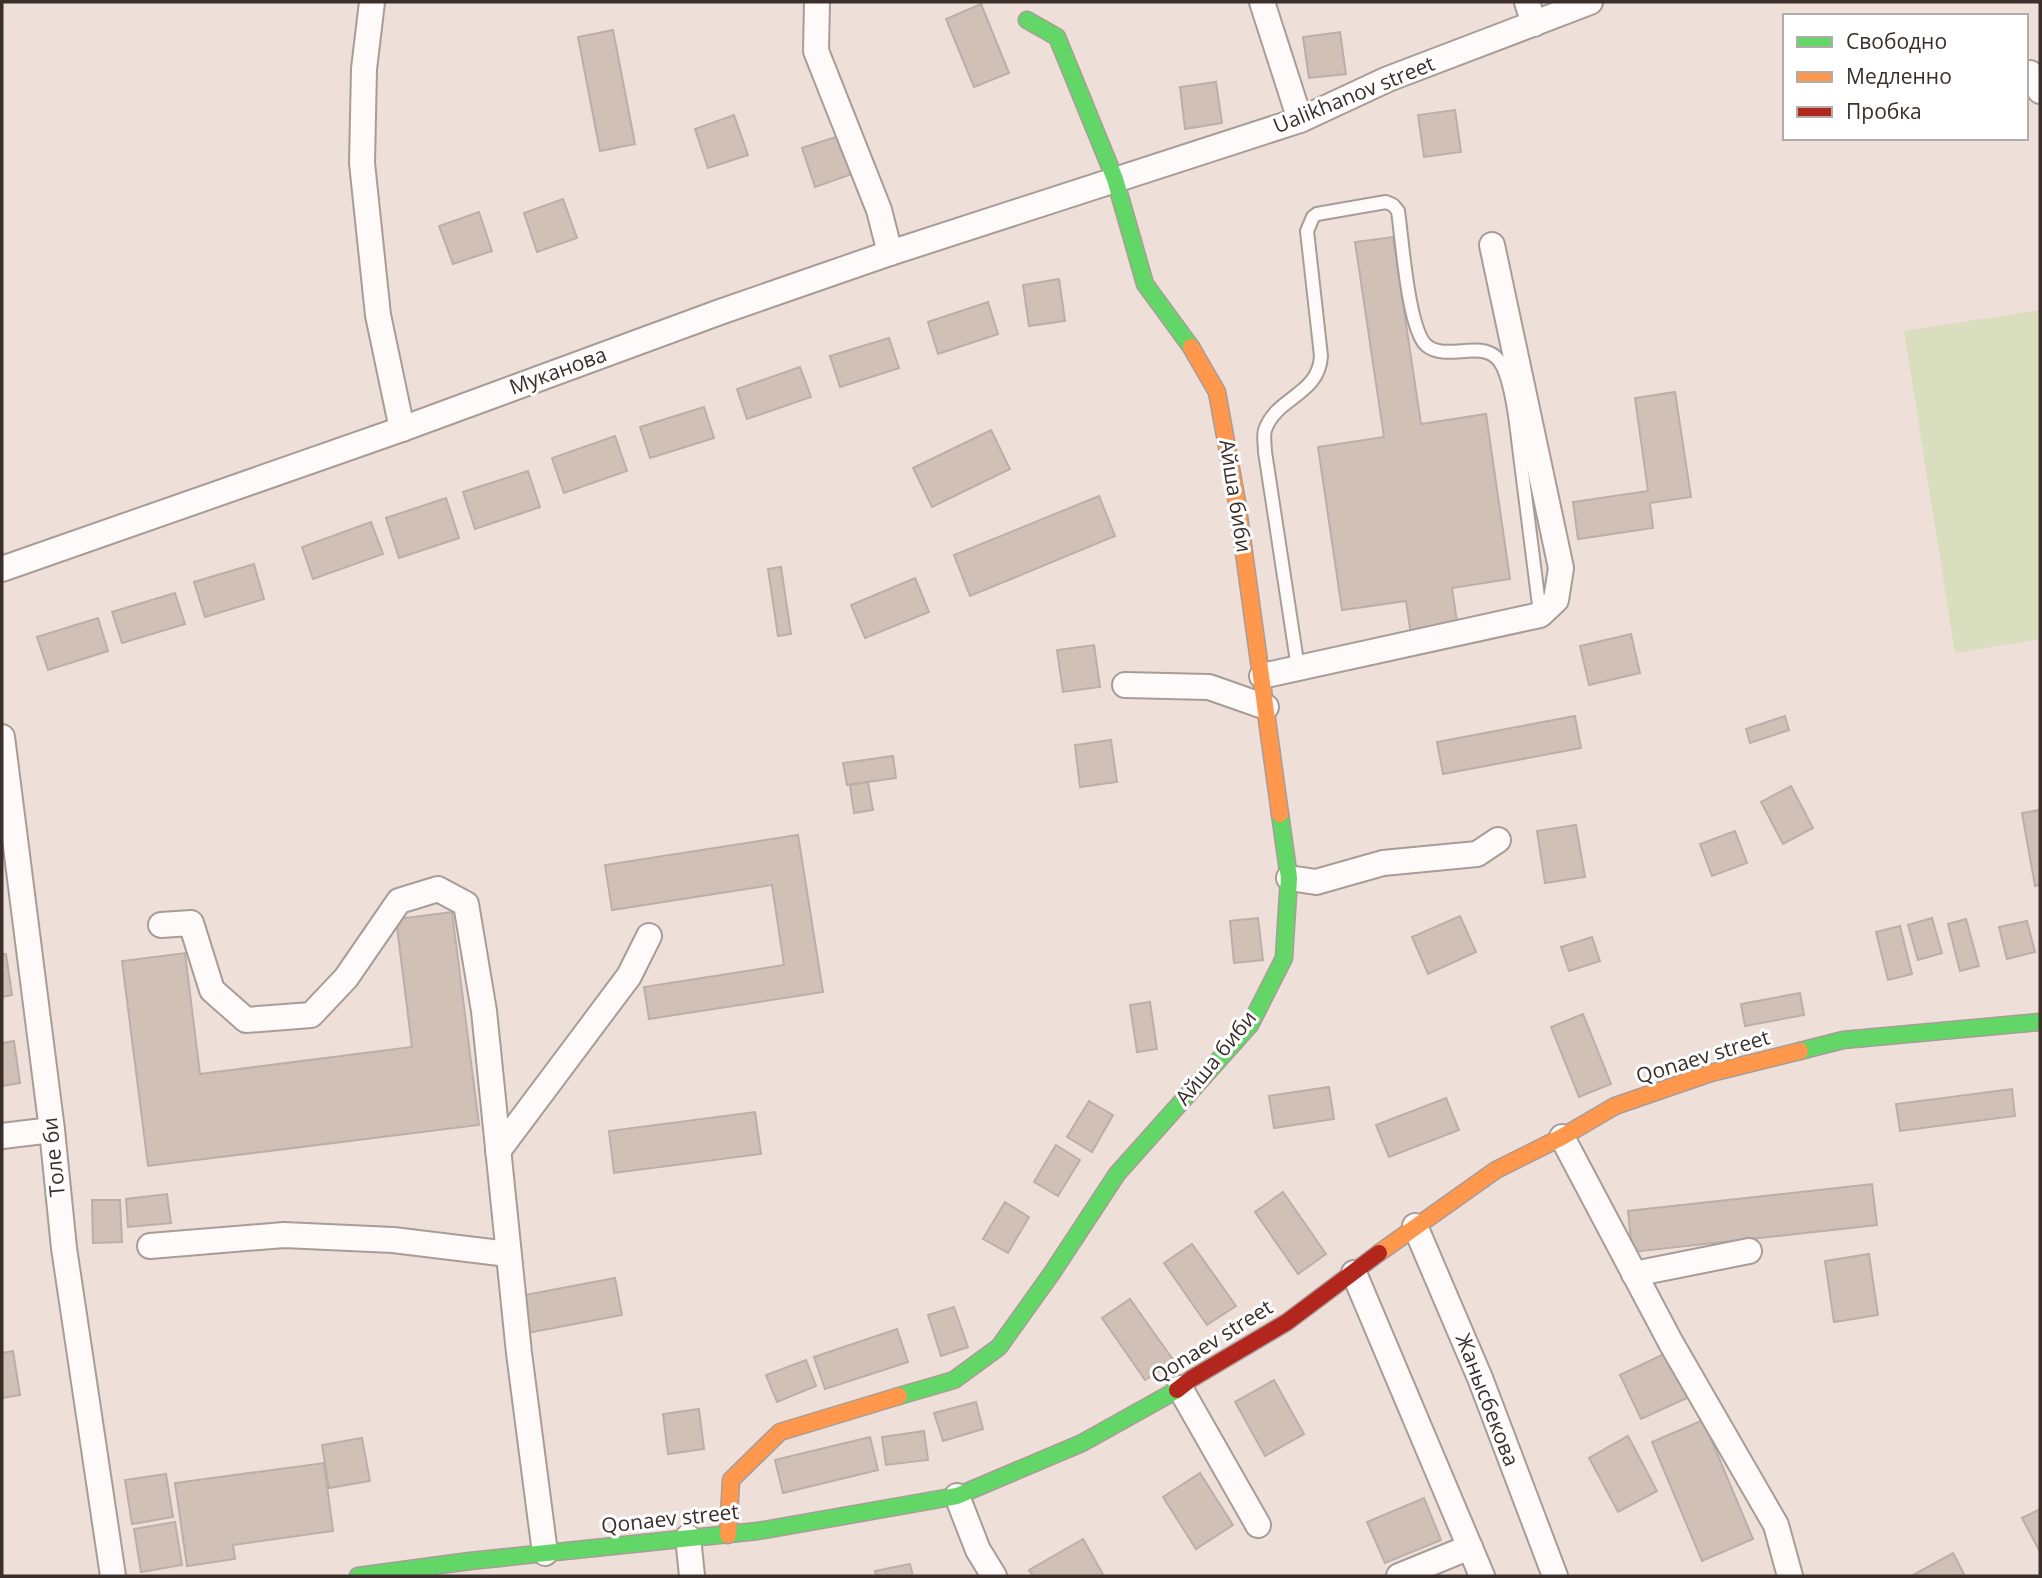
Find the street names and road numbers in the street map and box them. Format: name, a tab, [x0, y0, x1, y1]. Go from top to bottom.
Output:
street label: Ualikhanov street	[1269, 49, 1438, 139]
street label: Муканова	[505, 340, 610, 401]
street label: Айша биби	[1213, 437, 1259, 554]
street label: Айша биби	[1168, 1004, 1262, 1111]
street label: Qonaev street	[1632, 1022, 1773, 1090]
street label: Толе би	[35, 1116, 71, 1198]
street label: Qonaev street	[1145, 1293, 1278, 1390]
street label: Жанысбекова	[1450, 1329, 1526, 1470]
street label: Qonaev street	[600, 1497, 740, 1539]

